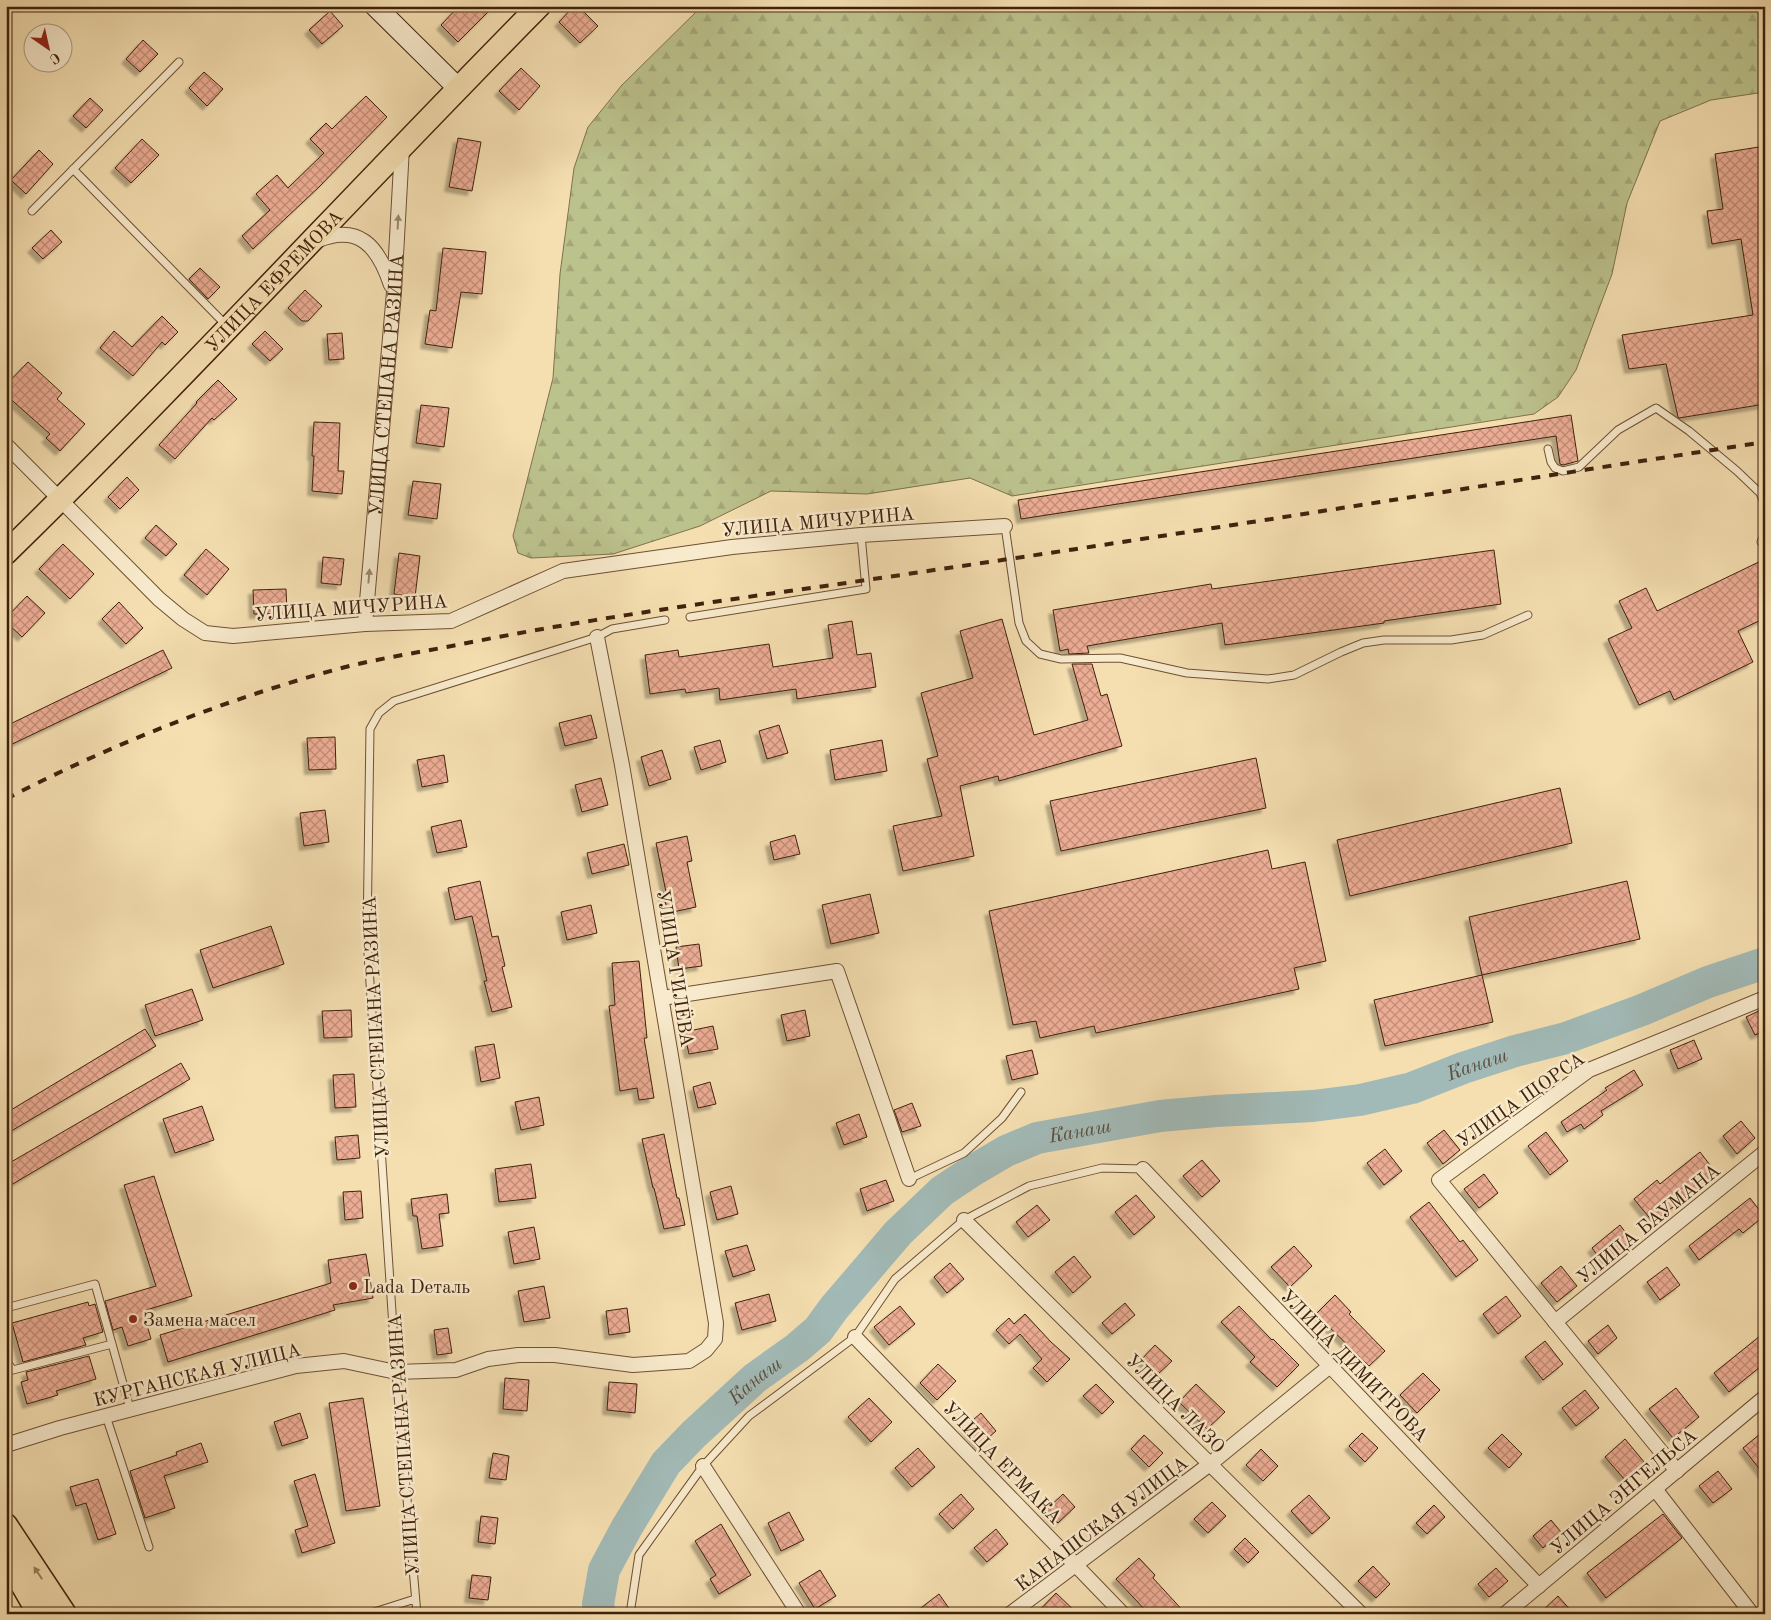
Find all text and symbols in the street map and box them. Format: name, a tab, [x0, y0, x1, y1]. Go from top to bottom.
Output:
north arrow	[22, 22, 72, 72]
text: С	[47, 50, 62, 66]
street label: УЛИЦА ЕФРЕМОВА	[203, 207, 348, 357]
one-way arrow	[394, 214, 402, 230]
street label: УЛИЦА СТЕПАНА РАЗИНА	[367, 253, 408, 517]
street label: УЛИЦА МИЧУРИНА	[721, 506, 916, 541]
one-way arrow	[366, 567, 374, 583]
street label: УЛИЦА МИЧУРИНА	[254, 593, 449, 626]
street label: УЛИЦА ГИЛЁВА	[652, 888, 698, 1049]
street label: УЛИЦА СТЕПАНА РАЗИНА	[361, 895, 394, 1158]
water label: Канаш	[1443, 1046, 1511, 1086]
street label: УЛИЦА ЩОРСА	[1454, 1050, 1589, 1152]
water label: Канаш	[1046, 1117, 1113, 1148]
street label: УЛИЦА БАУМАНА	[1574, 1161, 1725, 1288]
place label: Lada Dеталь	[363, 1279, 470, 1298]
marker: Lada Dеталь	[347, 1280, 359, 1292]
street label: УЛИЦА ДИМИТРОВА	[1276, 1287, 1431, 1447]
place label: Замена масел	[143, 1312, 256, 1331]
marker: Замена масел	[127, 1313, 139, 1325]
street label: УЛИЦА СТЕПАНА РАЗИНА	[387, 1313, 424, 1576]
street label: КУРГАНСКАЯ УЛИЦА	[92, 1341, 304, 1411]
street label: УЛИЦА ЛАЗО	[1121, 1352, 1227, 1458]
water label: Канаш	[724, 1354, 786, 1410]
street label: УЛИЦА ЕРМАКА	[938, 1399, 1065, 1529]
street label: УЛИЦА ЭНГЕЛЬСА	[1548, 1426, 1702, 1559]
street label: КАНАШСКАЯ УЛИЦА	[1013, 1454, 1193, 1596]
one-way arrow	[33, 1566, 43, 1580]

